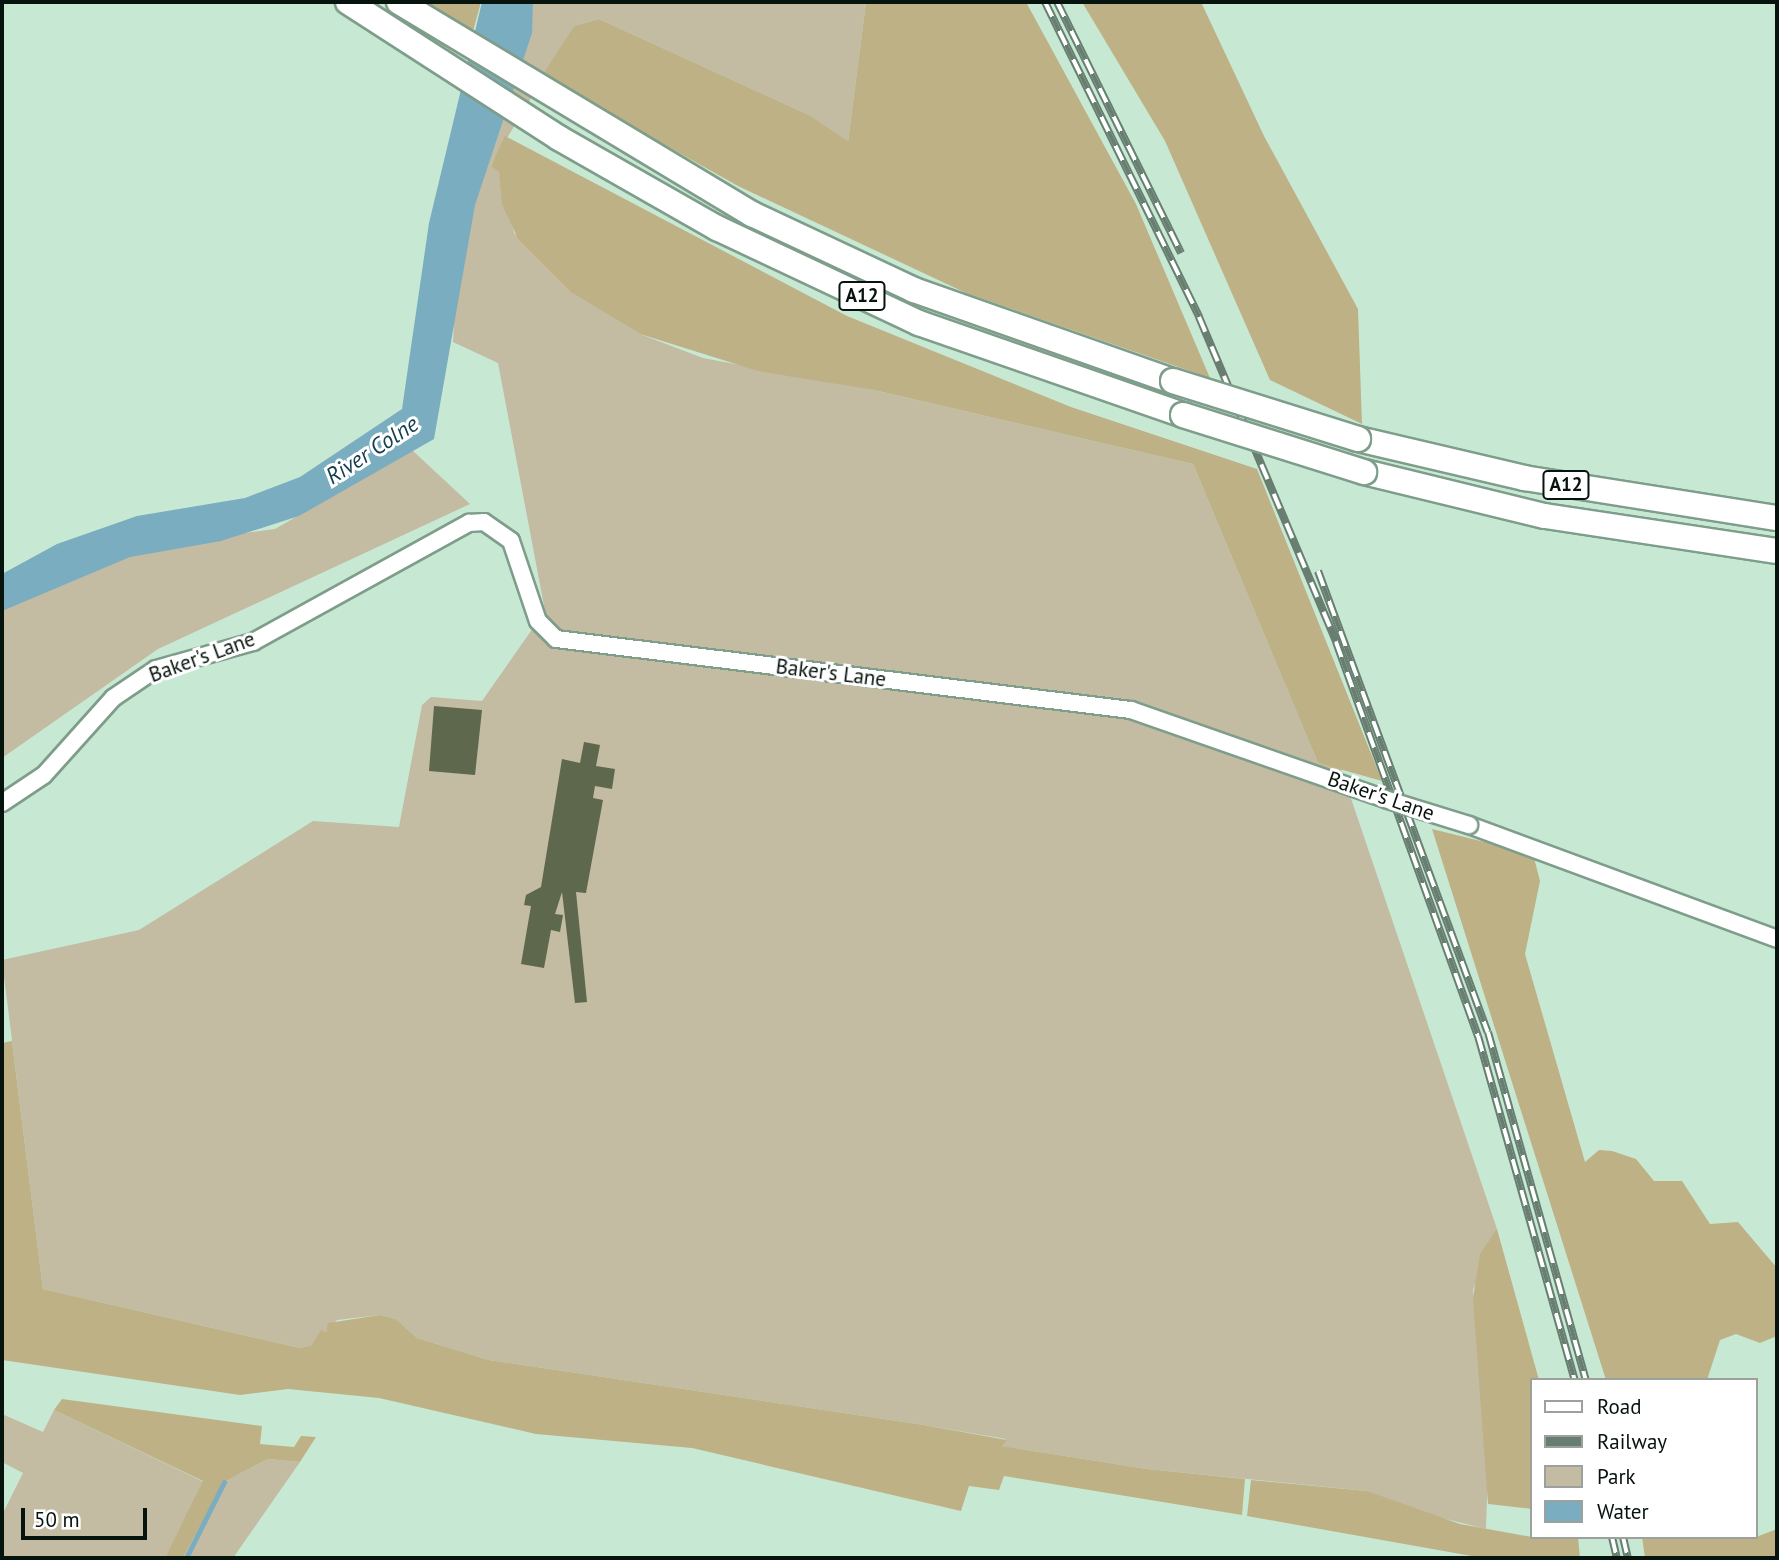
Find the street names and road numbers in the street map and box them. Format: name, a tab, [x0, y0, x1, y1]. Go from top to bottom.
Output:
road number: A12	[838, 280, 886, 312]
road number: A12	[1542, 470, 1590, 500]
street label: Baker's Lane	[146, 626, 258, 688]
street label: Baker's Lane	[774, 654, 888, 692]
street label: Baker's Lane	[1324, 766, 1438, 826]

